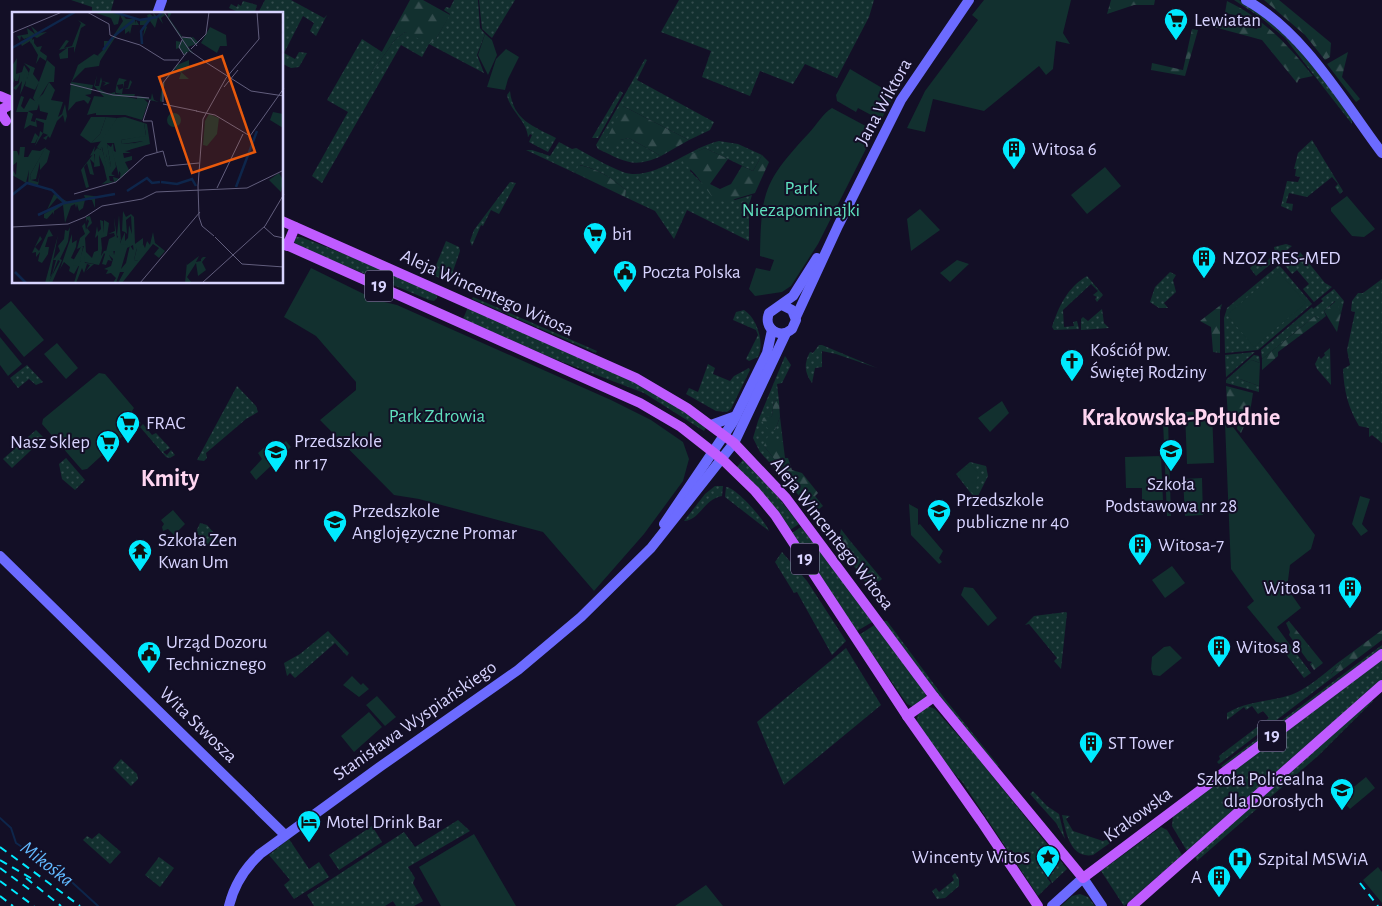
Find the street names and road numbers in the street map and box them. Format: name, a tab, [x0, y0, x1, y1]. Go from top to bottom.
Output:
street label: Jana Wiktora	[852, 55, 916, 148]
street label: Aleja Wincentego Witosa	[398, 246, 577, 340]
road number: 19	[365, 270, 393, 302]
street label: Aleja Wincentego Witosa	[767, 454, 897, 614]
road number: 19	[791, 544, 819, 574]
street label: Stanisława Wyspiańskiego	[330, 657, 500, 785]
street label: Wita Stwosza	[155, 683, 241, 767]
road number: 19	[1258, 720, 1286, 751]
street label: Krakowska	[1100, 784, 1176, 846]

